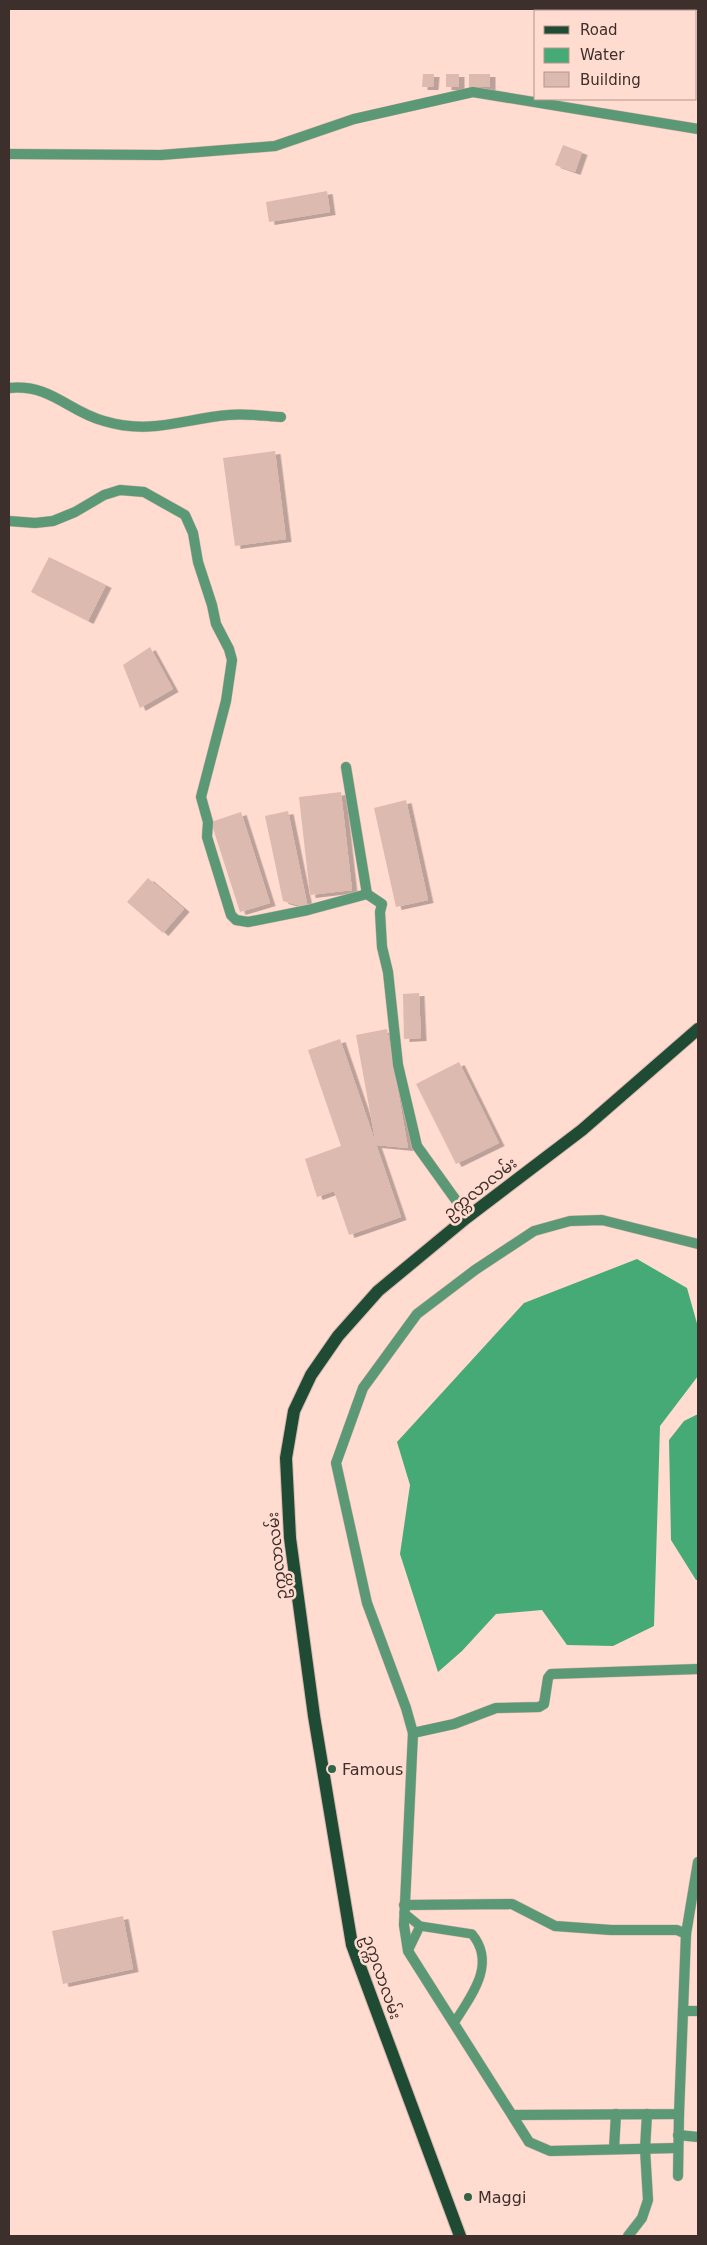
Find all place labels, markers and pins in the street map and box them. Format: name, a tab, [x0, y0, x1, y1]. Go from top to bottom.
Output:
place label: Famous	[342, 1760, 403, 1779]
marker: Famous	[326, 1763, 338, 1775]
place label: Maggi	[478, 2188, 526, 2207]
marker: Maggi	[462, 2191, 474, 2203]

